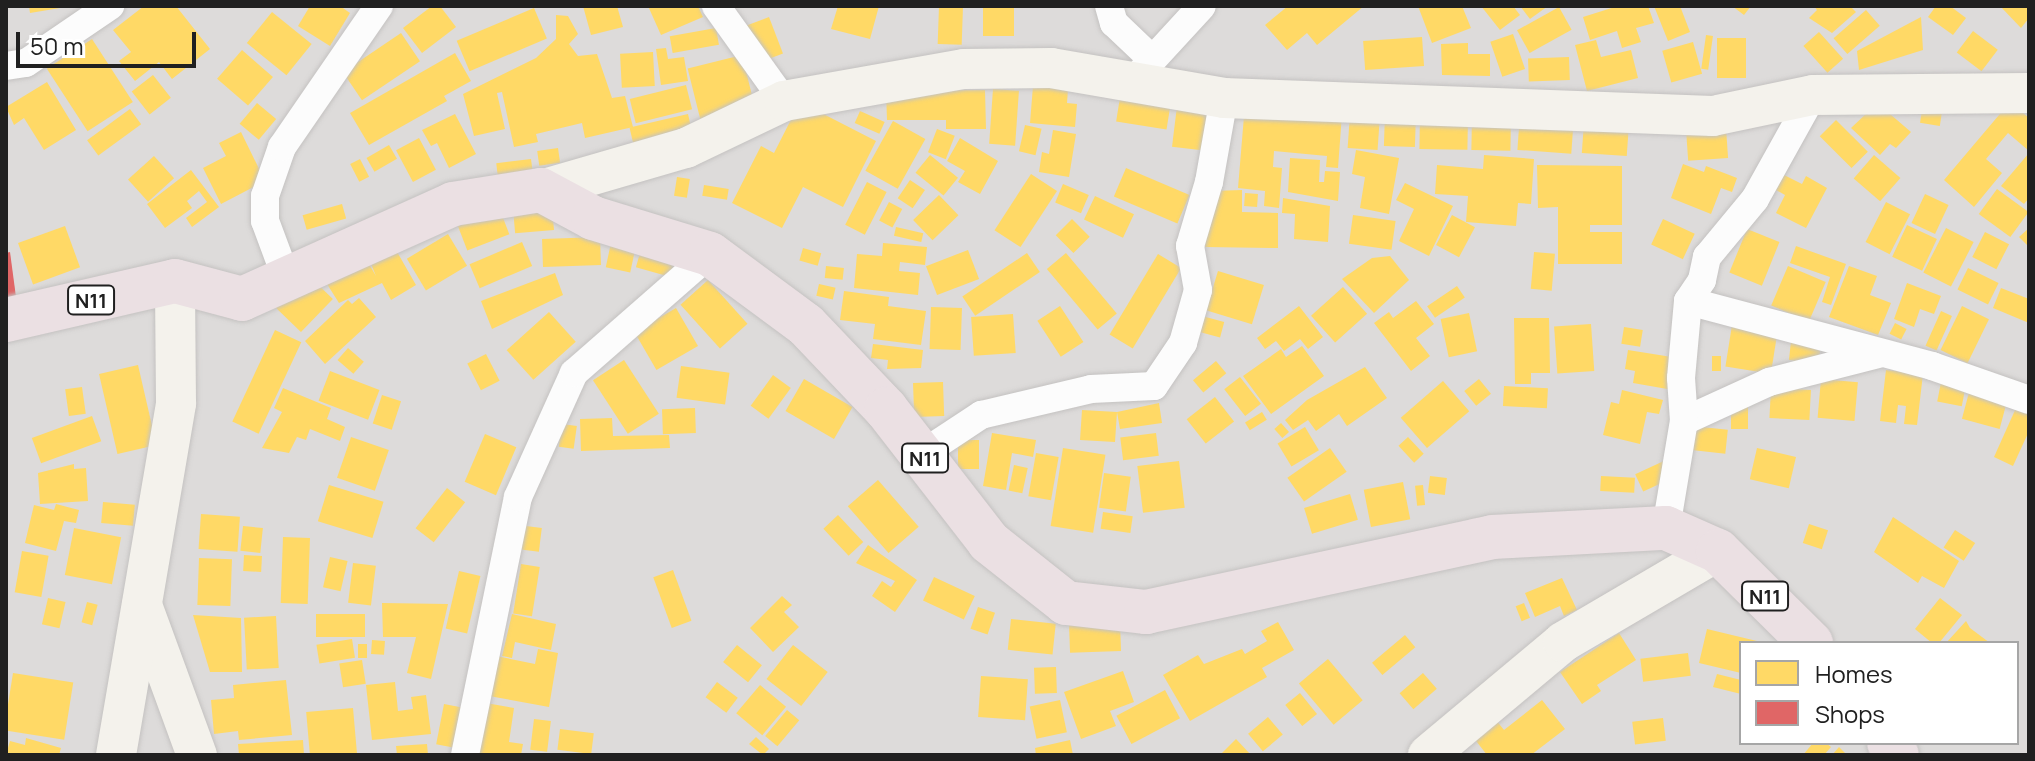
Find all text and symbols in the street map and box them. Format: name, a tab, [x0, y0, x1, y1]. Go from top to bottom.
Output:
scale bar	[20, 16, 200, 66]
text: 50 m	[30, 29, 84, 62]
road number: N11	[67, 284, 115, 316]
road number: N11	[901, 442, 949, 474]
road number: N11	[1741, 580, 1789, 612]
legend	[1739, 641, 2019, 745]
text: Homes	[1815, 657, 1893, 690]
text: Shops	[1815, 697, 1885, 730]

